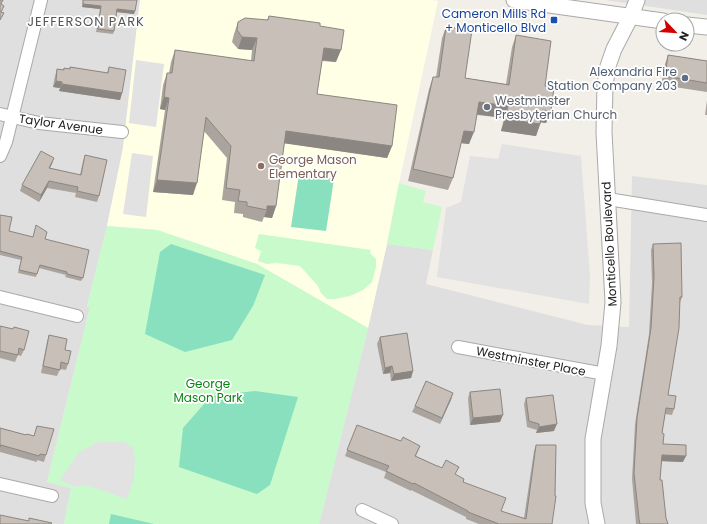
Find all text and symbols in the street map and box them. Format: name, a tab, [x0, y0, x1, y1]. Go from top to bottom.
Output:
place label: Cameron Mills Rd + Monticello Blvd	[442, 5, 546, 36]
district label: JEFFERSON PARK	[27, 12, 145, 31]
north arrow	[655, 12, 695, 52]
marker: Cameron Mills Rd + Monticello Blvd	[549, 15, 559, 25]
text: N	[675, 29, 693, 43]
place label: Alexandria Fire Station Company 203	[547, 63, 677, 94]
marker: Alexandria Fire Station Company 203	[680, 73, 690, 83]
place label: Westminster Presbyterian Church	[495, 92, 617, 123]
marker: Westminster Presbyterian Church	[482, 102, 492, 112]
street label: Taylor Avenue	[18, 110, 104, 138]
place label: George Mason Elementary	[269, 151, 357, 182]
marker: George Mason Elementary	[256, 161, 266, 171]
street label: Monticello Boulevard	[597, 181, 621, 307]
street label: Westminster Place	[475, 342, 587, 380]
park label: George Mason Park	[174, 375, 243, 406]

